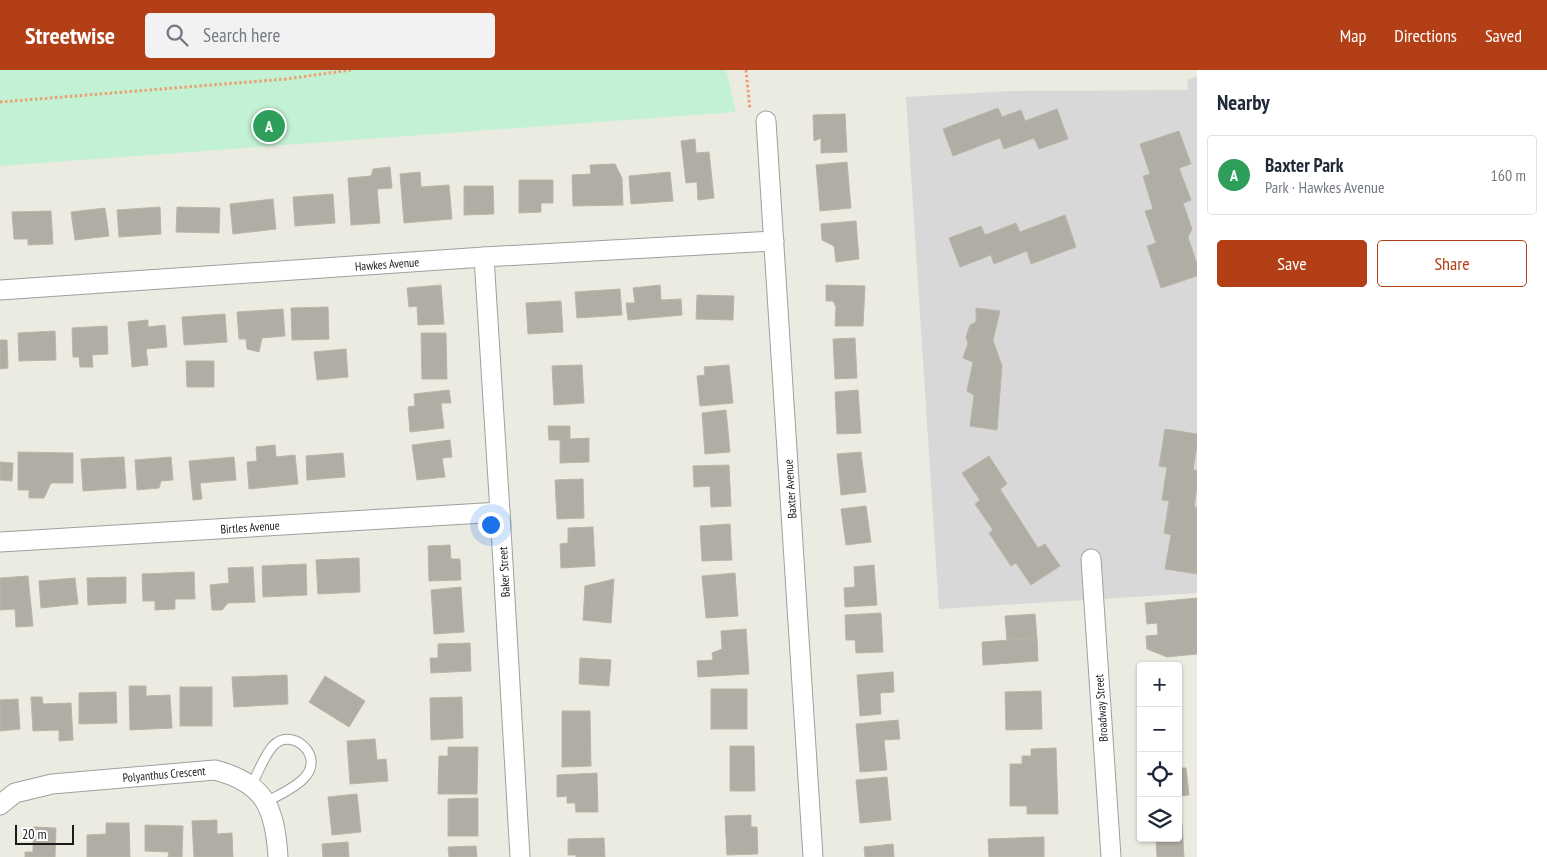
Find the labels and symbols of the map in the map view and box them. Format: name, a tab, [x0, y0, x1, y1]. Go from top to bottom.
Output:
pin: A	[253, 107, 285, 145]
street label: Hawkes Avenue	[354, 254, 420, 274]
street label: Baxter Avenue	[780, 459, 800, 519]
your location	[478, 512, 504, 538]
street label: Birtles Avenue	[220, 517, 280, 537]
street label: Baker Street	[495, 546, 513, 598]
street label: Broadway Street	[1091, 673, 1111, 742]
street label: Polyanthus Crescent	[122, 763, 207, 785]
scale bar	[15, 822, 74, 845]

